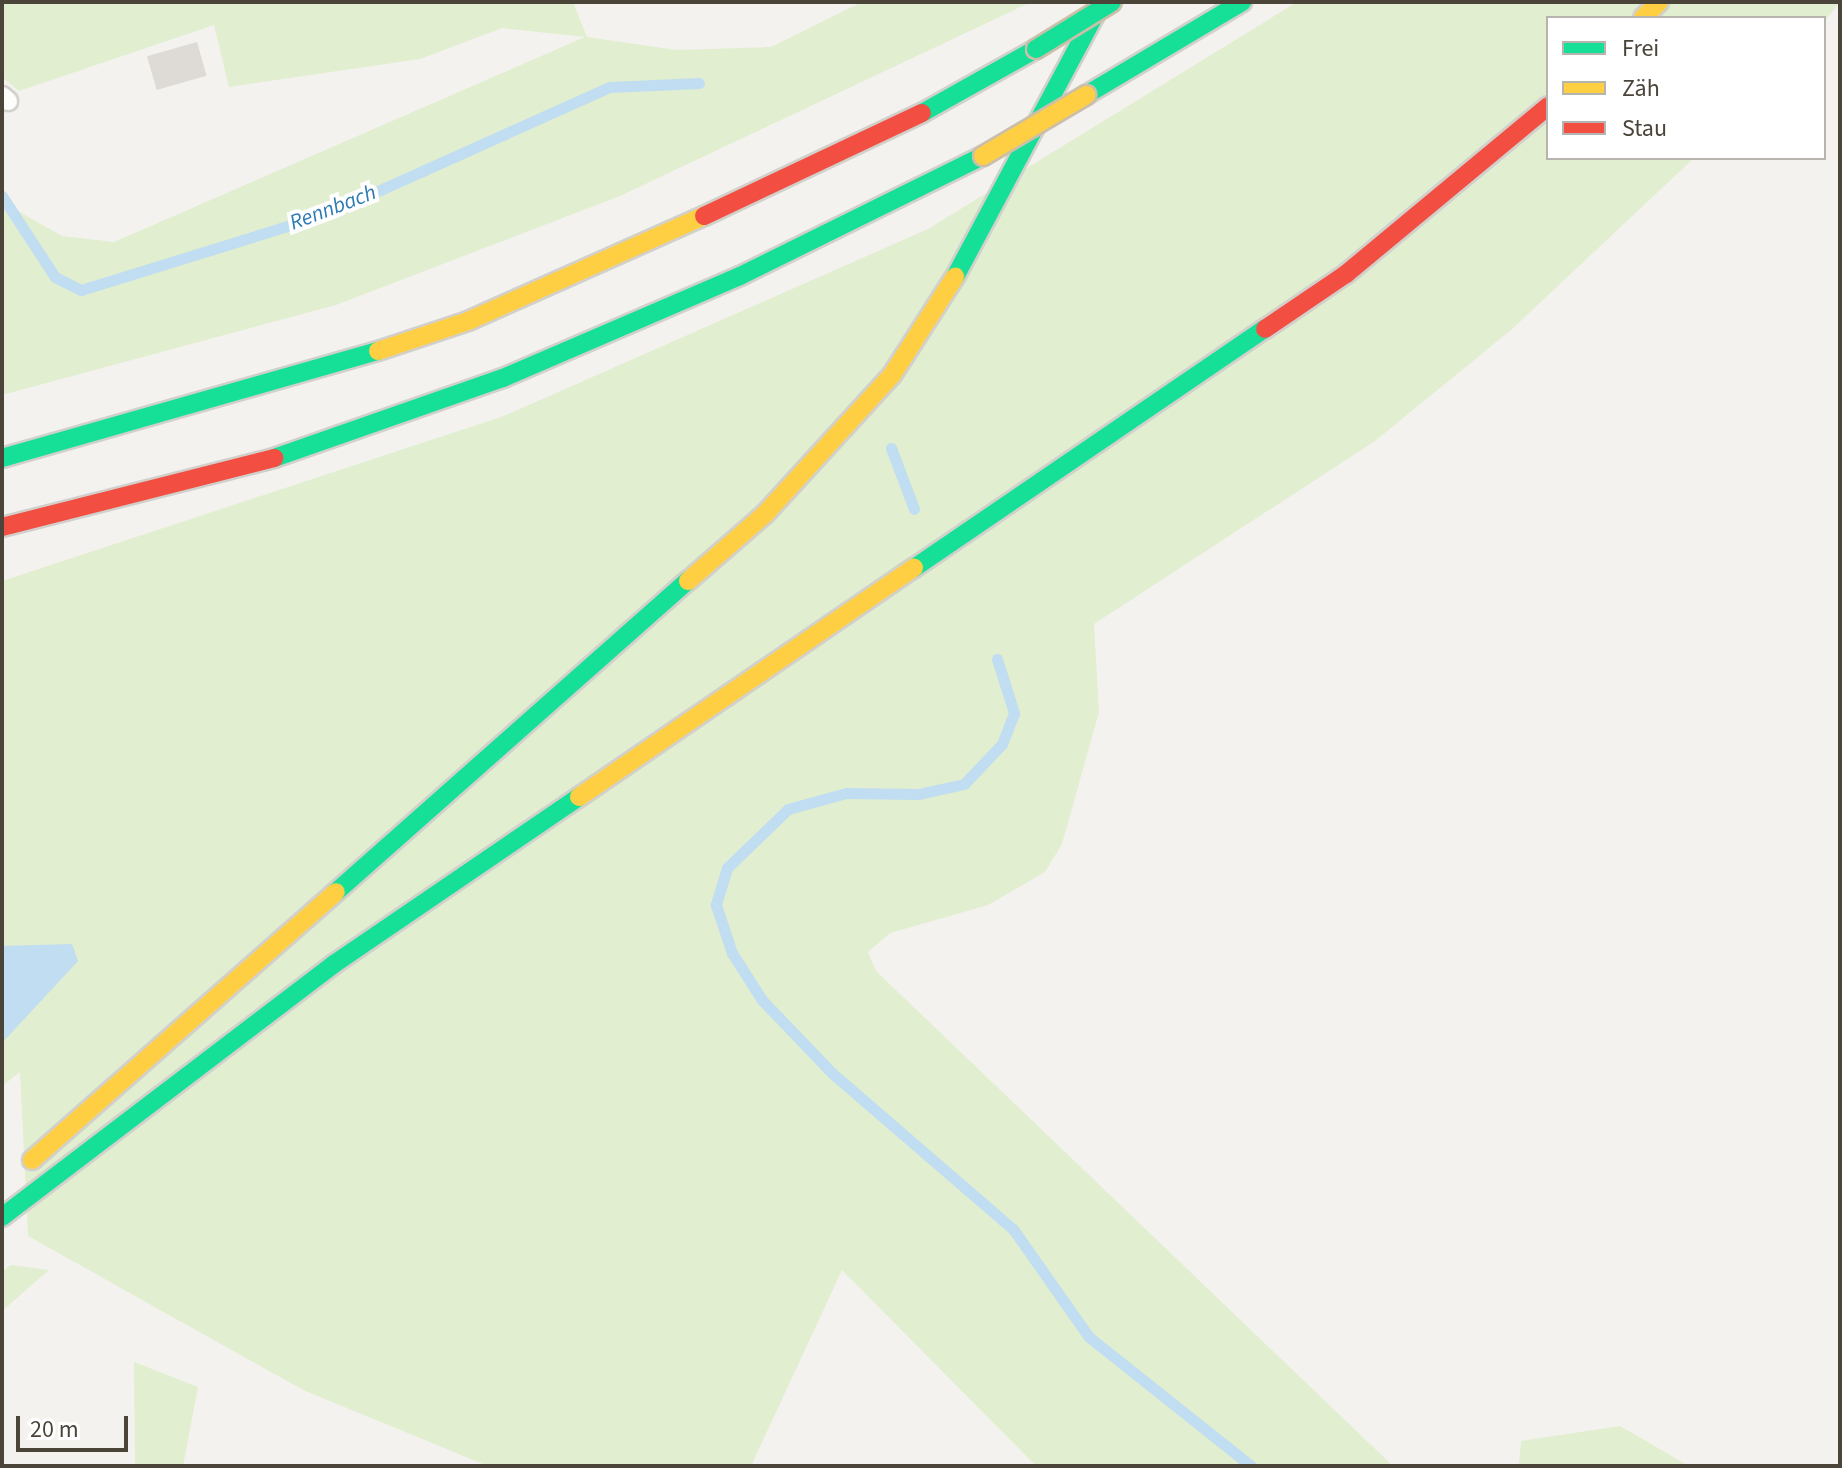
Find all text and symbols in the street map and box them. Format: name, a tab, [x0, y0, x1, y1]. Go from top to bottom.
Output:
legend	[1546, 16, 1826, 160]
text: Frei	[1622, 31, 1659, 66]
text: Zäh	[1622, 71, 1660, 106]
text: Stau	[1622, 111, 1667, 146]
water label: Rennbach	[286, 179, 380, 237]
scale bar	[20, 1400, 132, 1450]
text: 20 m	[30, 1412, 79, 1447]

